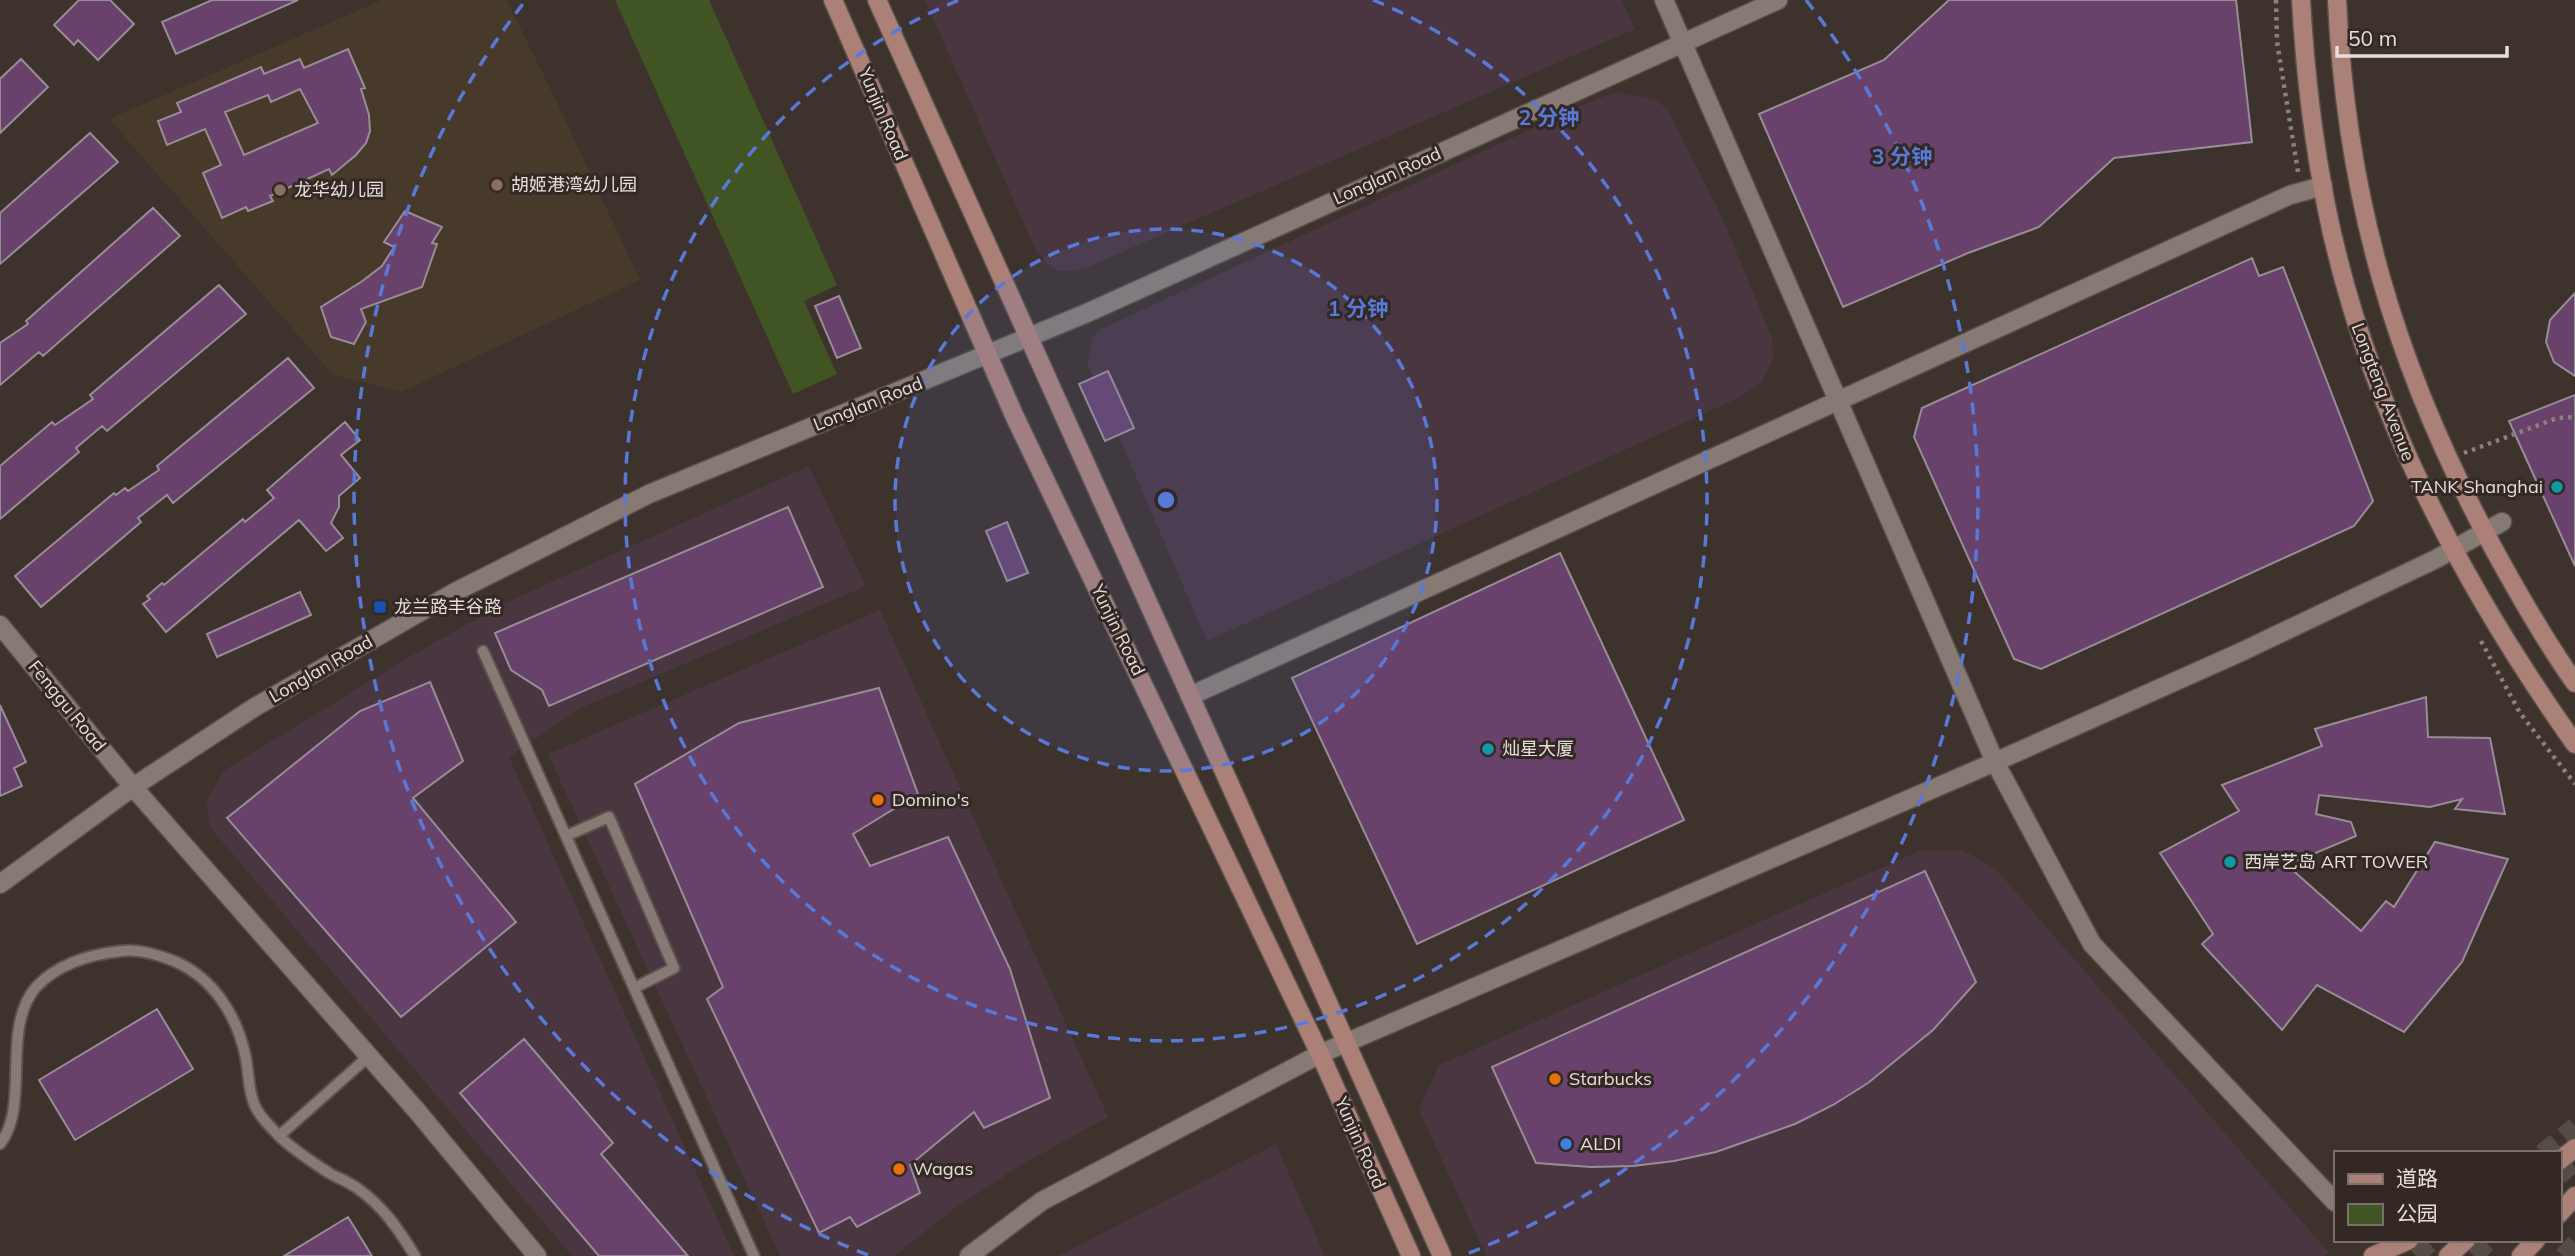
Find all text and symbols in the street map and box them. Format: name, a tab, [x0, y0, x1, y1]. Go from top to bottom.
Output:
scale bar	[2337, 14, 2507, 58]
text: 50 m	[2348, 25, 2397, 51]
street label: Yunjin Road	[853, 63, 913, 164]
text: 2 分钟	[1519, 104, 1579, 130]
street label: Longlan Road	[1329, 141, 1444, 210]
text: 3 分钟	[1872, 143, 1932, 169]
place label: 胡姬港湾幼儿园	[511, 173, 637, 196]
marker: 胡姬港湾幼儿园	[489, 177, 505, 193]
place label: 龙华幼儿园	[294, 178, 384, 201]
marker: 龙华幼儿园	[272, 182, 288, 198]
text: 1 分钟	[1328, 295, 1388, 321]
street label: Longteng Avenue	[2347, 319, 2420, 464]
street label: Longlan Road	[810, 371, 926, 436]
place label: TANK Shanghai	[2411, 475, 2543, 498]
marker: TANK Shanghai	[2549, 479, 2565, 495]
centre of rings	[1154, 488, 1178, 512]
street label: Yunjin Road	[1086, 580, 1150, 679]
place label: 龙兰路丰谷路	[394, 595, 502, 618]
marker: 龙兰路丰谷路	[372, 599, 388, 615]
street label: Longlan Road	[265, 630, 377, 707]
street label: Fenggu Road	[24, 655, 111, 756]
place label: 灿星大厦	[1502, 737, 1574, 760]
marker: 灿星大厦	[1480, 741, 1496, 757]
place label: Domino's	[892, 788, 970, 811]
marker: Domino's	[870, 792, 886, 808]
place label: 西岸艺岛 ART TOWER	[2244, 850, 2428, 873]
marker: 西岸艺岛 ART TOWER	[2222, 854, 2238, 870]
place label: Starbucks	[1569, 1067, 1652, 1090]
marker: Starbucks	[1547, 1071, 1563, 1087]
street label: Yunjin Road	[1330, 1092, 1391, 1192]
place label: ALDI	[1580, 1132, 1621, 1155]
marker: ALDI	[1558, 1136, 1574, 1152]
legend	[2334, 1151, 2561, 1242]
place label: Wagas	[913, 1157, 973, 1180]
marker: Wagas	[891, 1161, 907, 1177]
text: 道路	[2396, 1165, 2438, 1191]
text: 公园	[2396, 1200, 2438, 1226]

